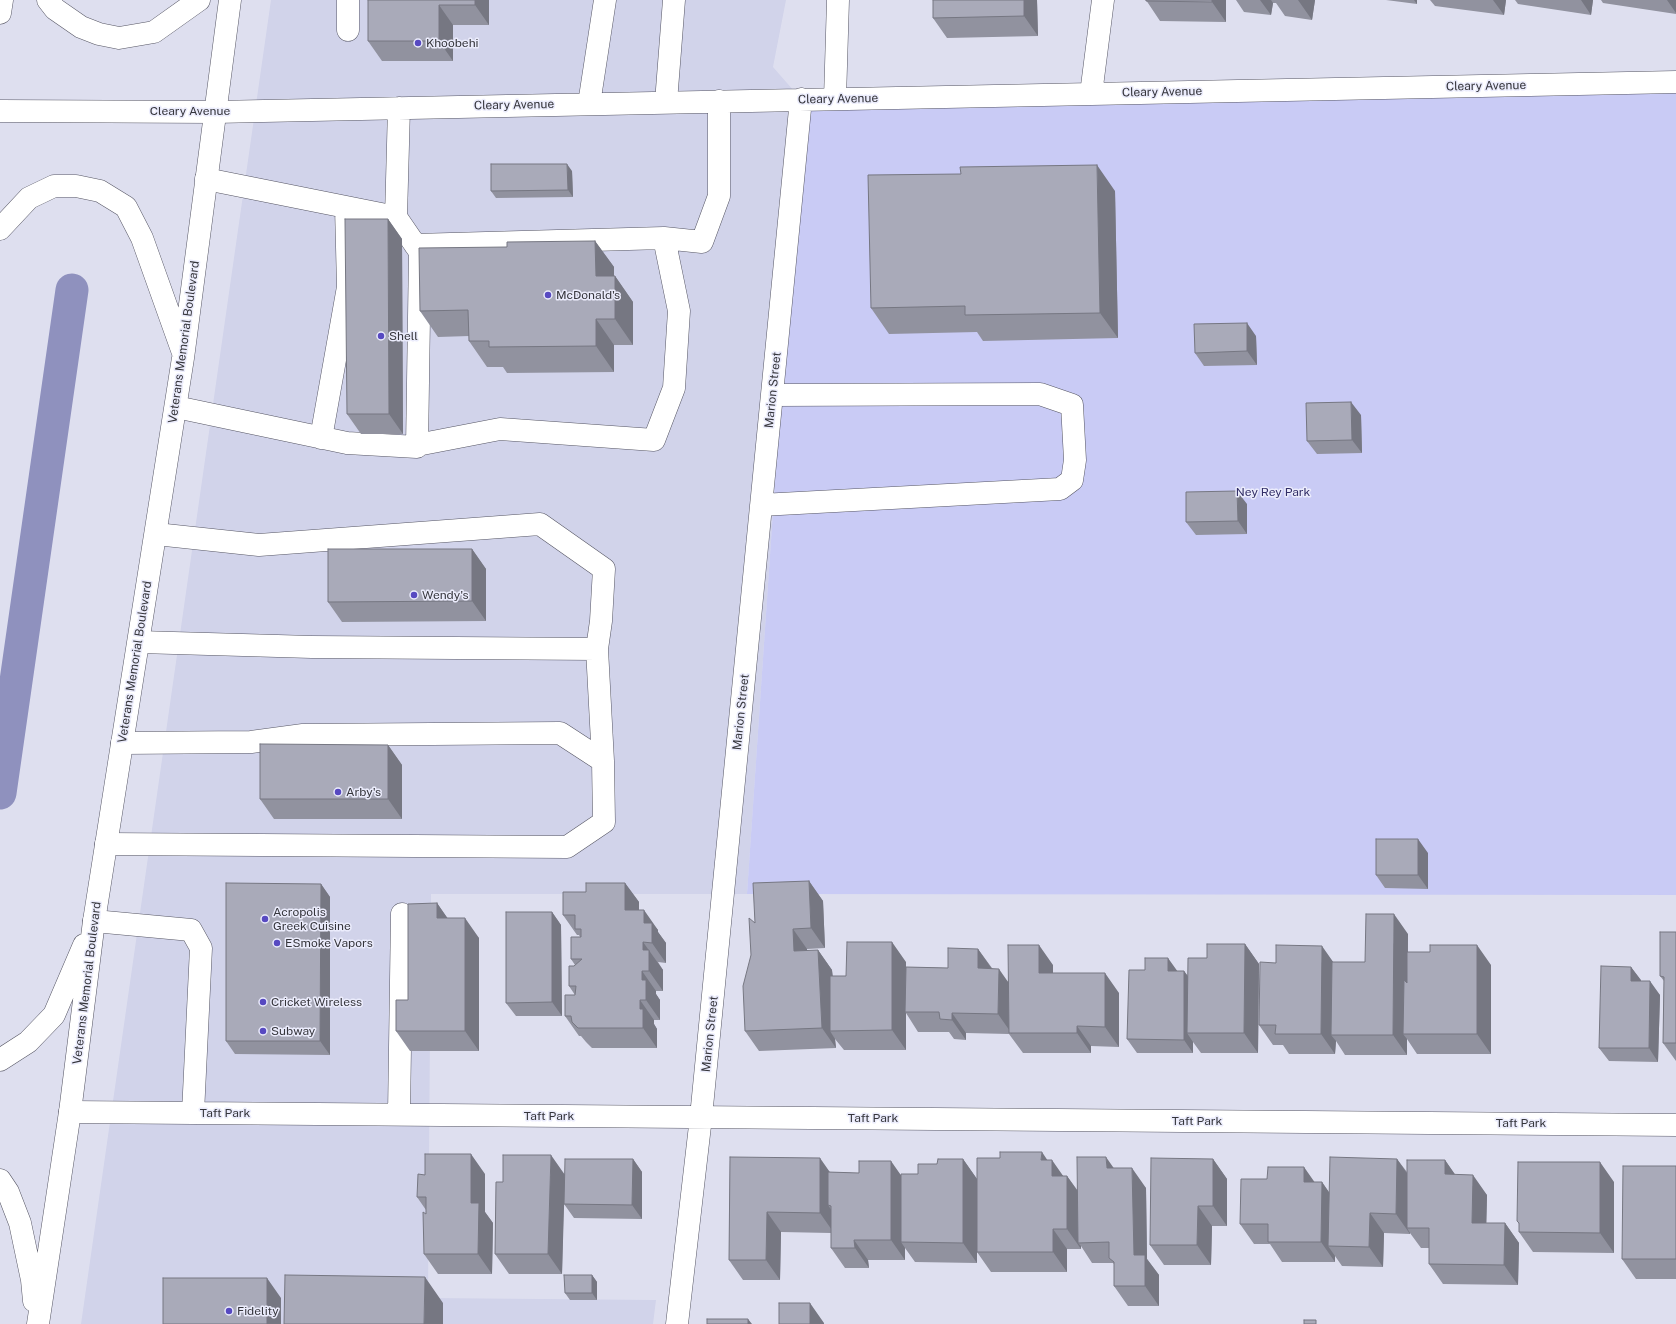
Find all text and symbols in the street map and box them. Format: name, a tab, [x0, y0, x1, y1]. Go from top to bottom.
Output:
place label: Khoobehi	[426, 36, 479, 50]
marker: Khoobehi	[413, 38, 423, 48]
street label: Cleary Avenue	[1446, 78, 1526, 94]
street label: Cleary Avenue	[1122, 84, 1202, 100]
street label: Cleary Avenue	[798, 91, 878, 107]
street label: Cleary Avenue	[474, 97, 554, 113]
street label: Cleary Avenue	[150, 104, 230, 118]
street label: Veterans Memorial Boulevard	[165, 260, 203, 424]
place label: McDonald's	[556, 288, 620, 302]
marker: McDonald's	[543, 290, 553, 300]
place label: Shell	[389, 329, 418, 343]
marker: Shell	[376, 331, 386, 341]
street label: Marion Street	[762, 351, 784, 429]
park label: Ney Rey Park	[1236, 485, 1310, 499]
street label: Veterans Memorial Boulevard	[115, 580, 155, 744]
place label: Wendy's	[422, 588, 468, 602]
marker: Wendy's	[409, 590, 419, 600]
street label: Marion Street	[730, 673, 752, 751]
place label: Arby's	[346, 785, 381, 799]
marker: Arby's	[333, 787, 343, 797]
street label: Veterans Memorial Boulevard	[70, 901, 104, 1065]
place label: Acropolis Greek Cuisine	[273, 905, 351, 933]
marker: Acropolis Greek Cuisine	[260, 914, 270, 924]
place label: ESmoke Vapors	[285, 936, 373, 950]
marker: ESmoke Vapors	[272, 938, 282, 948]
place label: Cricket Wireless	[271, 995, 362, 1009]
street label: Marion Street	[699, 995, 721, 1073]
marker: Cricket Wireless	[258, 997, 268, 1007]
place label: Subway	[271, 1024, 315, 1038]
marker: Subway	[258, 1026, 268, 1036]
street label: Taft Park	[200, 1106, 250, 1120]
street label: Taft Park	[524, 1109, 574, 1123]
street label: Taft Park	[848, 1111, 898, 1125]
street label: Taft Park	[1172, 1114, 1222, 1128]
street label: Taft Park	[1496, 1116, 1546, 1130]
place label: Fidelity	[237, 1304, 279, 1318]
marker: Fidelity	[224, 1306, 234, 1316]

